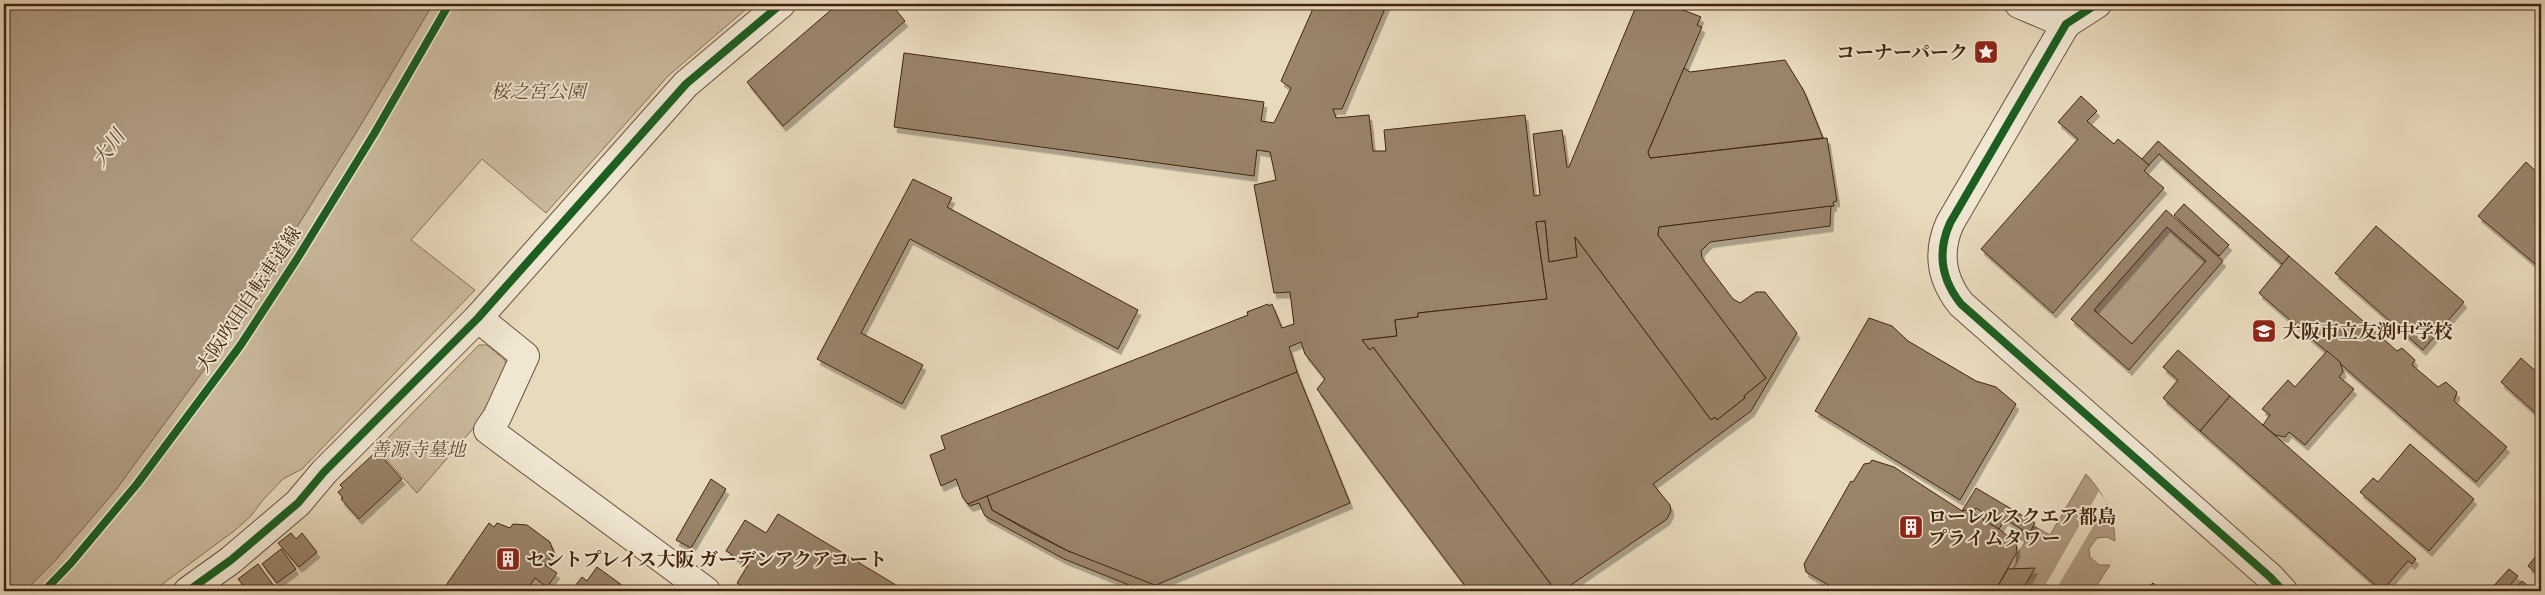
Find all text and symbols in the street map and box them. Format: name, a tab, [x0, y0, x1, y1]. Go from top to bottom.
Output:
place icon: コーナーパーク	[1973, 39, 1999, 65]
place label: コーナーパーク	[1836, 40, 1968, 65]
park label: 桜之宮公園	[490, 79, 588, 104]
water label: 大川	[86, 123, 131, 172]
street label: 大阪吹田自転車道線	[190, 221, 307, 377]
school or university icon: 大阪市立友渕中学校	[2251, 318, 2277, 344]
place label: 大阪市立友渕中学校	[2282, 319, 2453, 344]
park label: 善源寺墓地	[370, 437, 467, 462]
place label: ローレルスクエア都島 プライムタワー	[1928, 504, 2116, 551]
building icon: ローレルスクエア都島 プライムタワー	[1898, 514, 1924, 540]
building icon: セントプレイス大阪 ガーデンアクアコート	[495, 546, 521, 572]
place label: セントプレイス大阪 ガーデンアクアコート	[526, 547, 887, 572]

